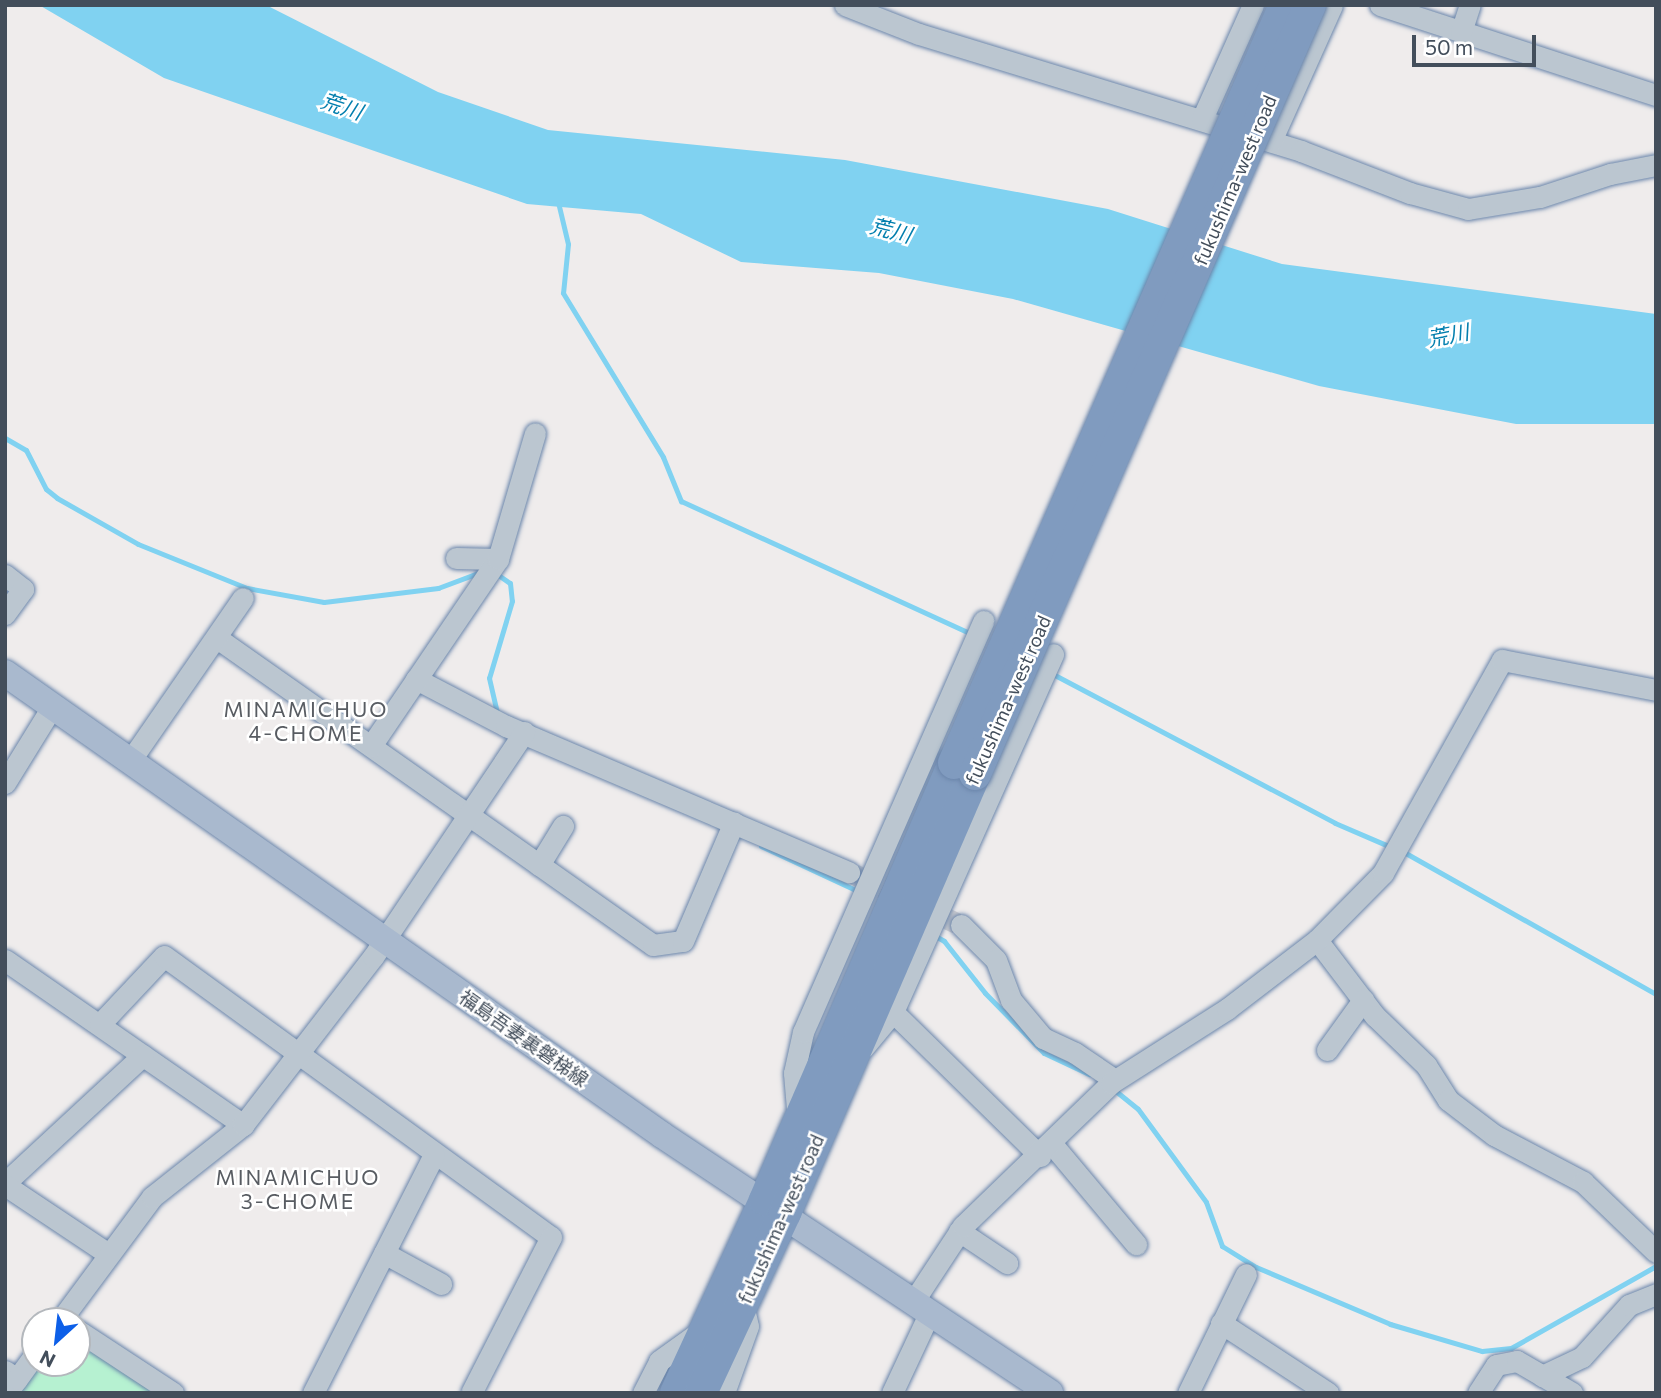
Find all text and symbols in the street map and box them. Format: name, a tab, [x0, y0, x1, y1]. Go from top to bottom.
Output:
scale bar	[1416, 21, 1540, 65]
text: 50 m	[1425, 34, 1473, 59]
water label: 荒川	[318, 88, 366, 124]
street label: fukushima-west road	[1189, 92, 1281, 268]
water label: 荒川	[868, 213, 914, 247]
water label: 荒川	[1425, 319, 1471, 351]
street label: fukushima-west road	[960, 612, 1056, 788]
district label: MINAMICHUO 4-CHOME	[225, 696, 387, 746]
street label: 福島吾妻裏磐梯線	[455, 985, 593, 1091]
street label: fukushima-west road	[733, 1131, 829, 1307]
district label: MINAMICHUO 3-CHOME	[217, 1164, 379, 1214]
north arrow	[21, 1307, 91, 1377]
text: N	[36, 1346, 59, 1373]

